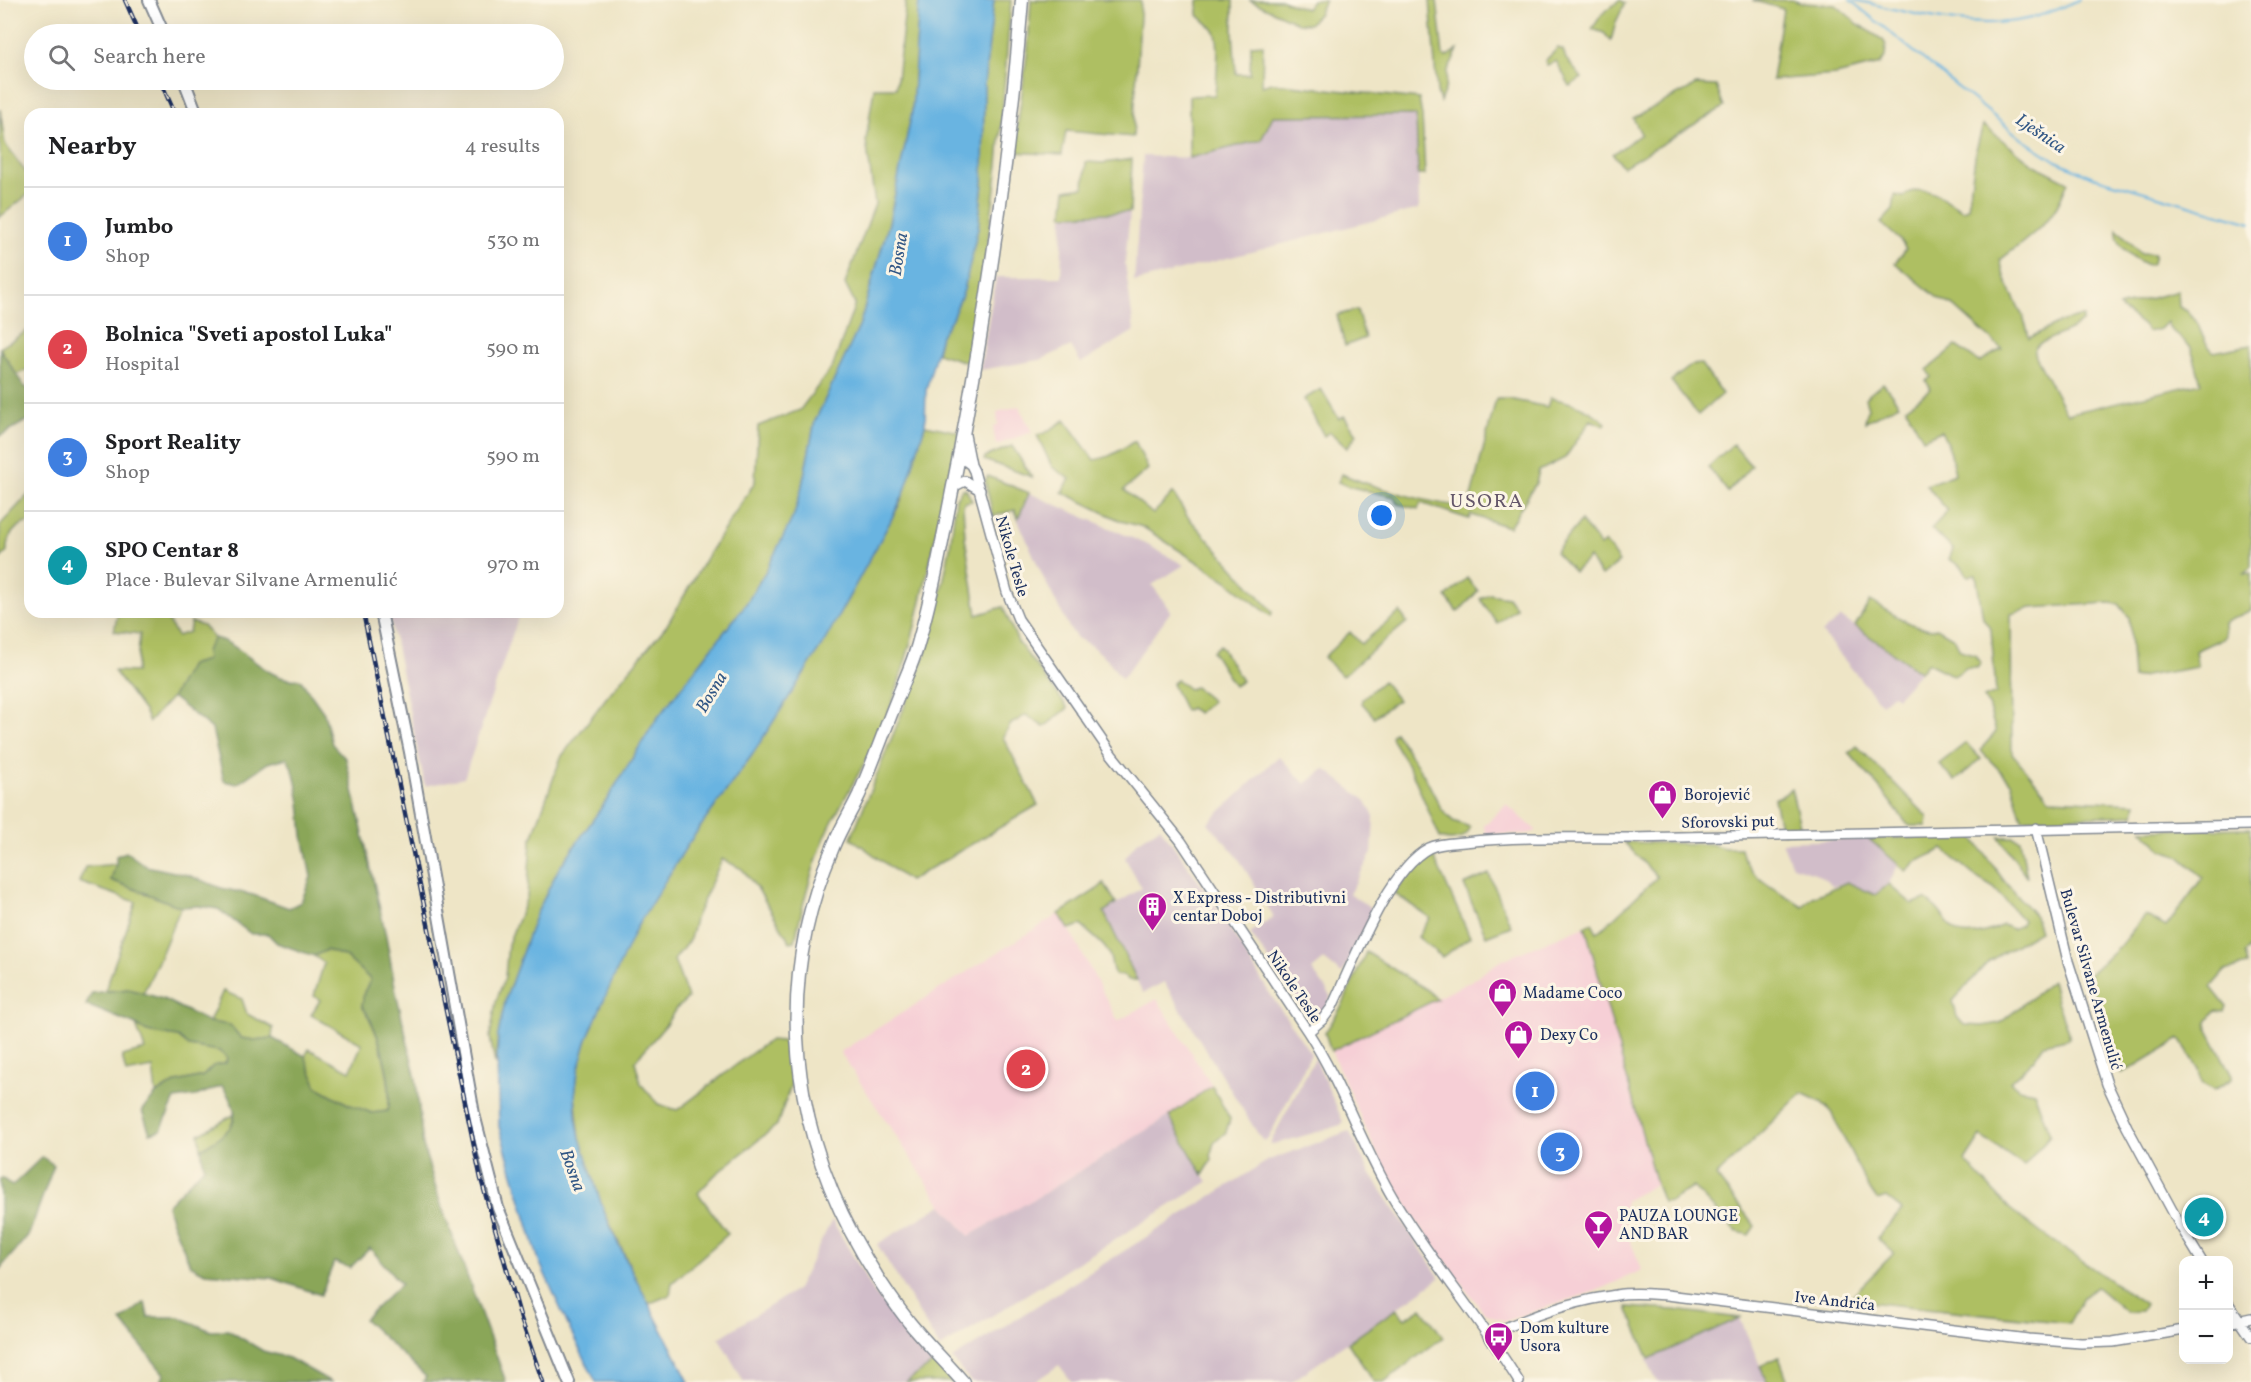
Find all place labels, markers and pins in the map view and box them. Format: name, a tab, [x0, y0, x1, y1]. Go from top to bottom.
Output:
shop icon: Borojević	[1647, 778, 1679, 820]
place label: Borojević	[1684, 785, 1750, 807]
place label: X Express - Distributivni centar Doboj	[1173, 888, 1346, 928]
building icon: X Express - Distributivni centar Doboj	[1136, 890, 1168, 932]
shop icon: Madame Coco	[1486, 976, 1518, 1018]
place label: Madame Coco	[1523, 983, 1622, 1005]
shop icon: Dexy Co	[1503, 1018, 1535, 1060]
place label: Dexy Co	[1540, 1025, 1598, 1047]
pin: 2	[1006, 1046, 1046, 1092]
pin: 1	[1516, 1068, 1555, 1114]
pin: 3	[1540, 1130, 1580, 1174]
pin: 4	[2184, 1194, 2224, 1240]
place label: PAUZA LOUNGE AND BAR	[1619, 1206, 1738, 1246]
bar icon: PAUZA LOUNGE AND BAR	[1582, 1208, 1614, 1250]
place label: Dom kulture Usora	[1520, 1318, 1609, 1358]
bus stop icon: Dom kulture Usora	[1483, 1320, 1515, 1362]

